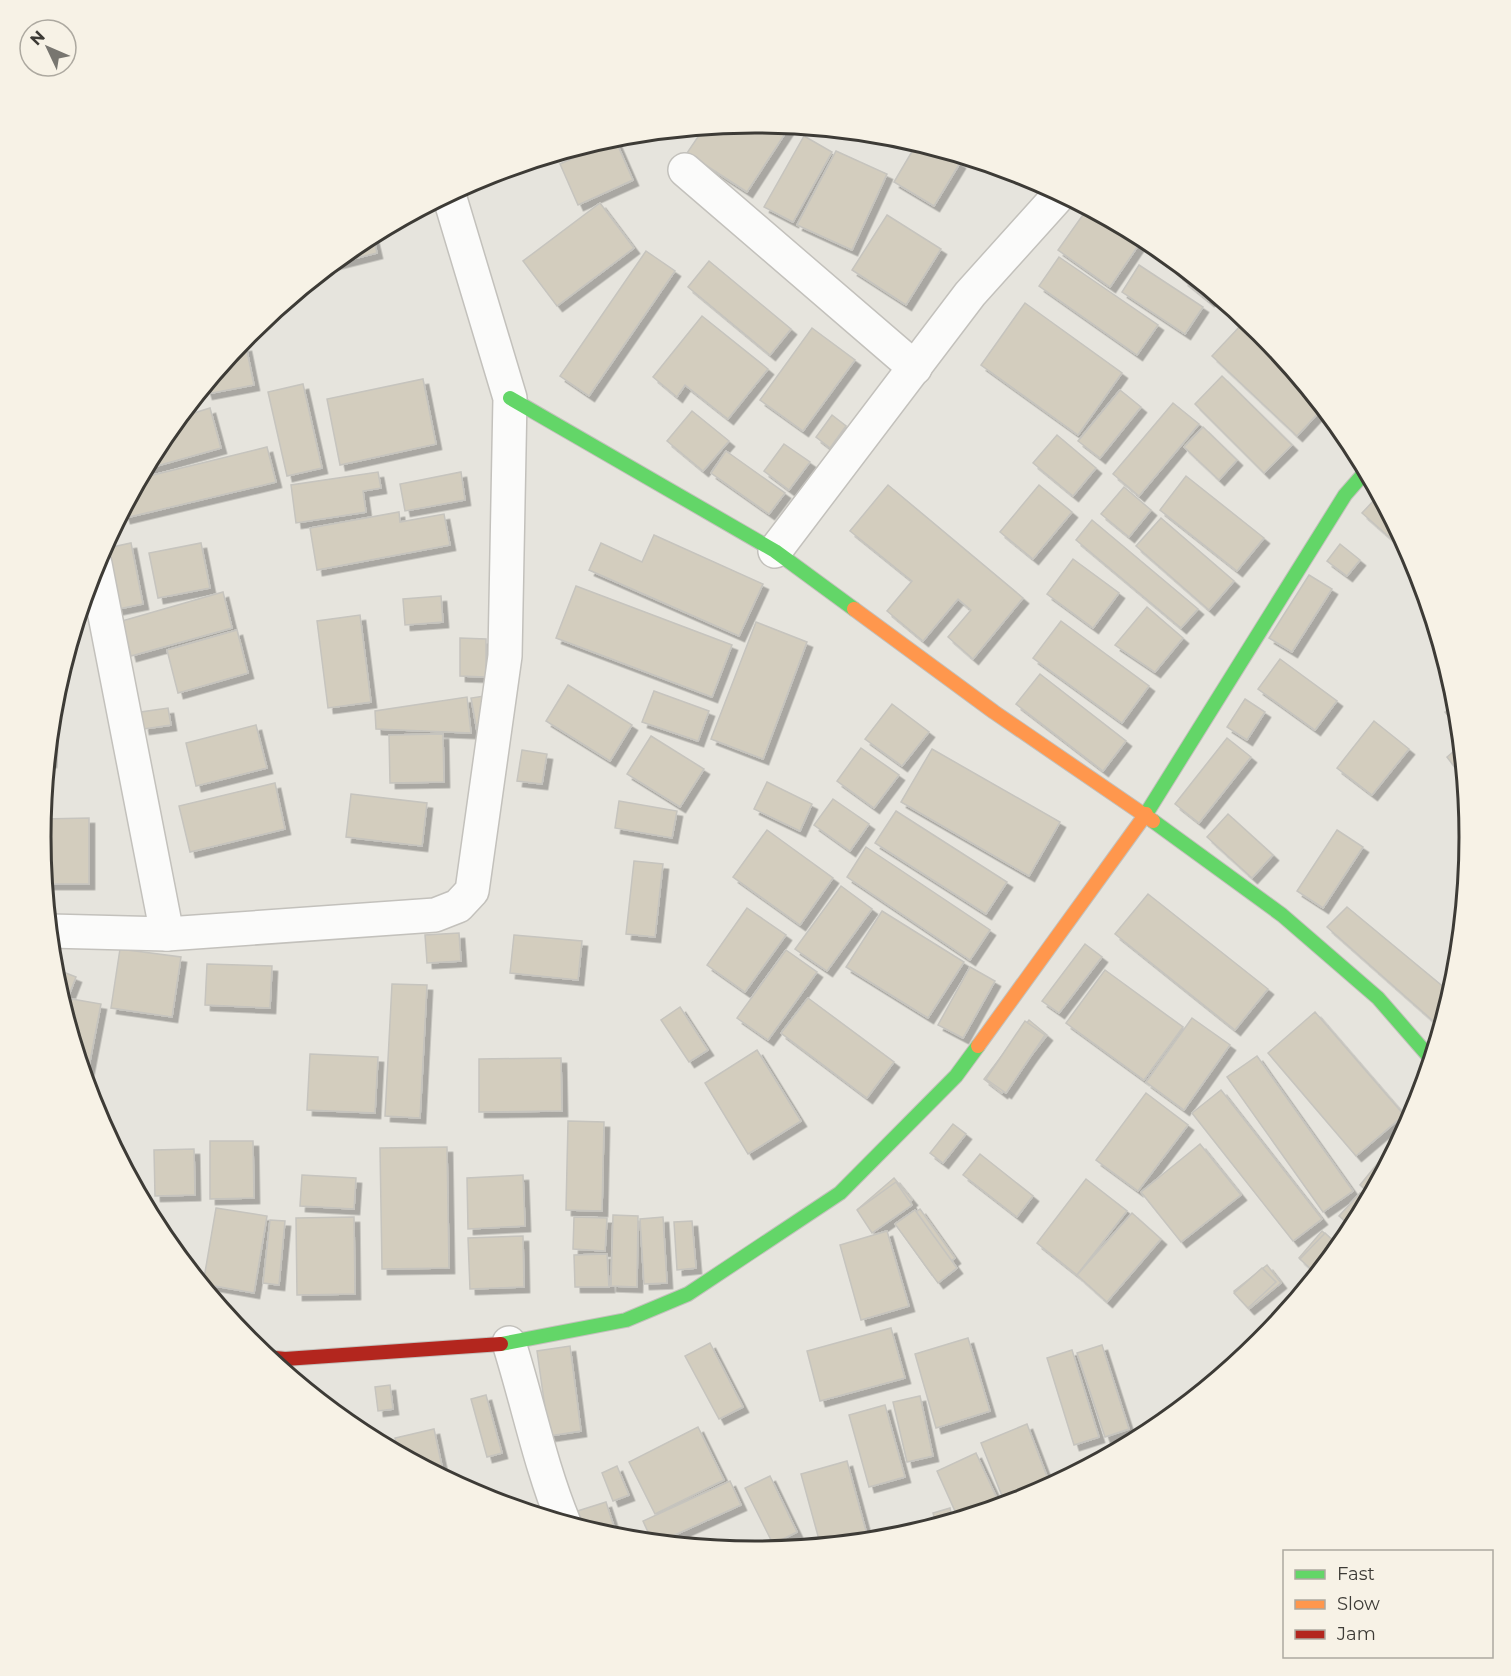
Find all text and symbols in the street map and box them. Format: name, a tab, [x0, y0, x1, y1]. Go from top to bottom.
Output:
north arrow	[18, 18, 78, 78]
text: N	[26, 27, 49, 49]
legend	[1283, 1550, 1493, 1658]
text: Fast	[1337, 1563, 1375, 1585]
text: Slow	[1337, 1593, 1380, 1615]
text: Jam	[1336, 1623, 1376, 1645]

